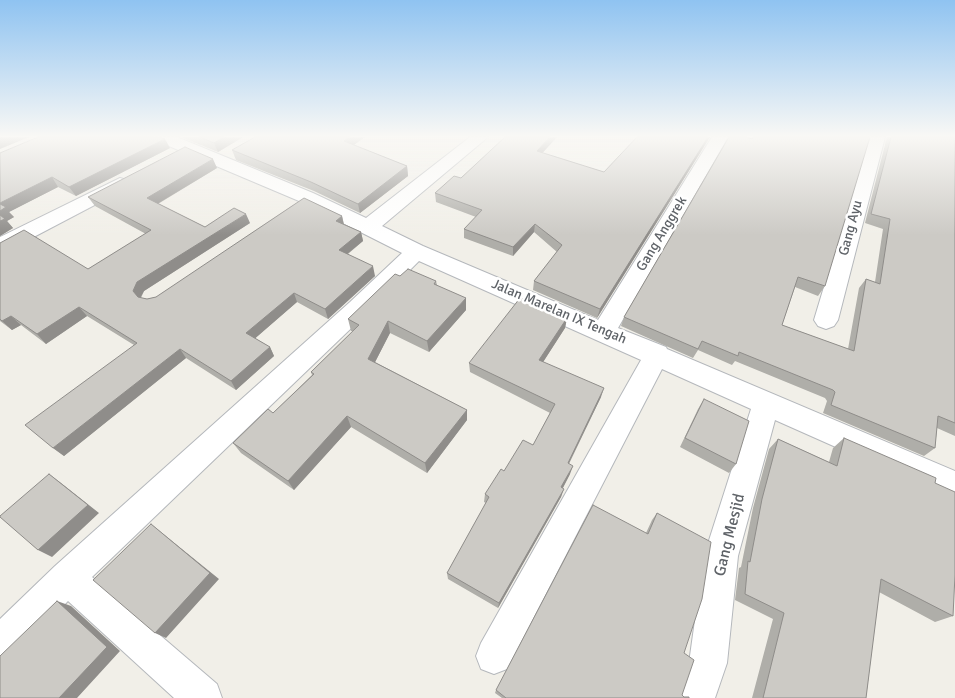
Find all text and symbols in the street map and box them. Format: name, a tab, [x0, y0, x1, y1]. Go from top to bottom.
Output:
street label: Gang Anggrek	[633, 194, 691, 274]
street label: Gang Ayu	[836, 198, 866, 258]
street label: Jalan Marelan IX Tengah	[489, 276, 629, 348]
street label: Gang Mesjid	[710, 492, 750, 578]

